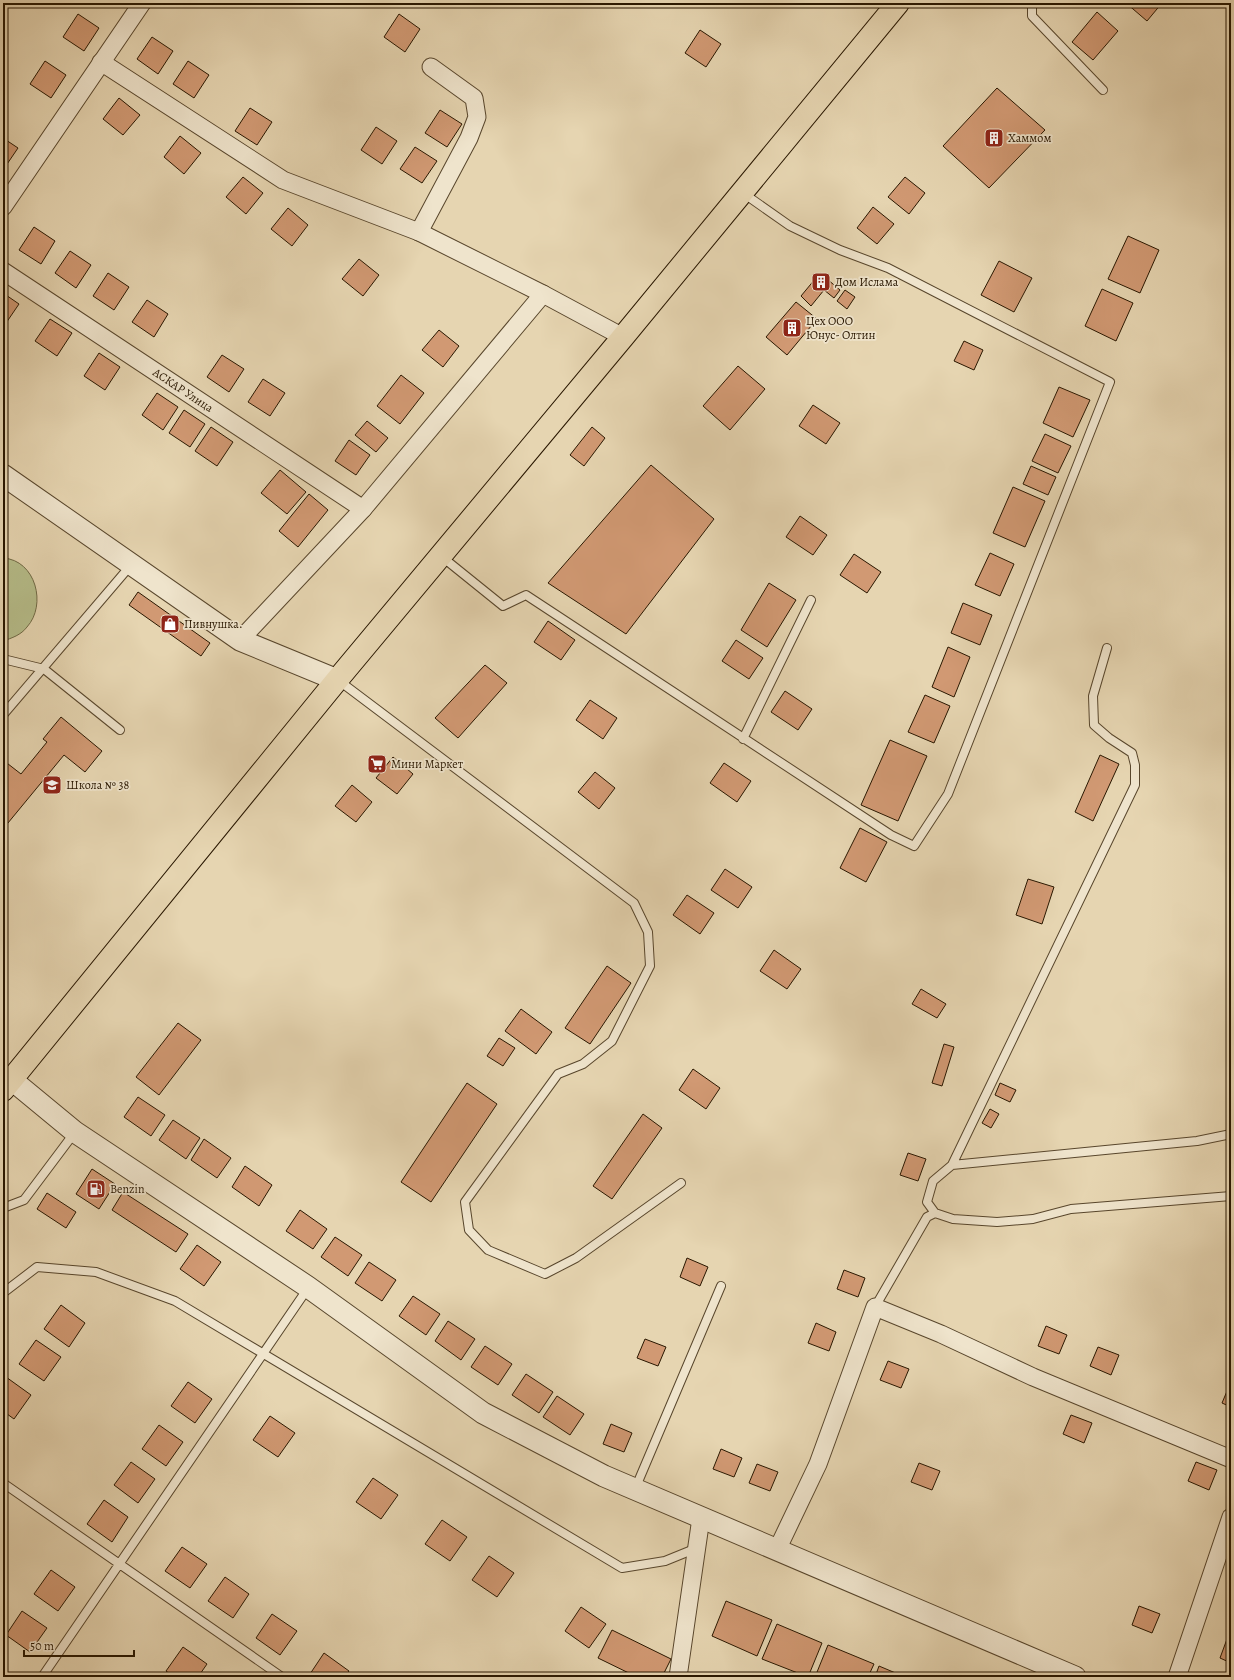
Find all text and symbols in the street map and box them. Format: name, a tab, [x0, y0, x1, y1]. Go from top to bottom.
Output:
building icon: Хаммом	[983, 127, 1005, 149]
place label: Хаммом	[1008, 130, 1051, 146]
building icon: Дом Ислама	[810, 271, 832, 293]
place label: Дом Ислама	[835, 274, 899, 290]
place label: Цех ООО Юнус- Олтин	[806, 313, 876, 343]
building icon: Цех ООО Юнус- Олтин	[781, 317, 803, 339]
street label: АСКАР Улица	[149, 364, 217, 416]
shop icon: Пивнушка.	[159, 613, 181, 635]
place label: Пивнушка.	[184, 616, 243, 632]
supermarket icon: Мини Маркет	[366, 753, 388, 775]
place label: Мини Маркет	[391, 756, 464, 772]
school or university icon: Школа № 38	[41, 774, 63, 796]
place label: Школа № 38	[66, 777, 129, 793]
fuel station icon: Benzin	[85, 1178, 107, 1200]
place label: Benzin	[110, 1181, 145, 1197]
scale bar	[24, 1632, 134, 1658]
text: 50 m	[30, 1638, 54, 1654]

